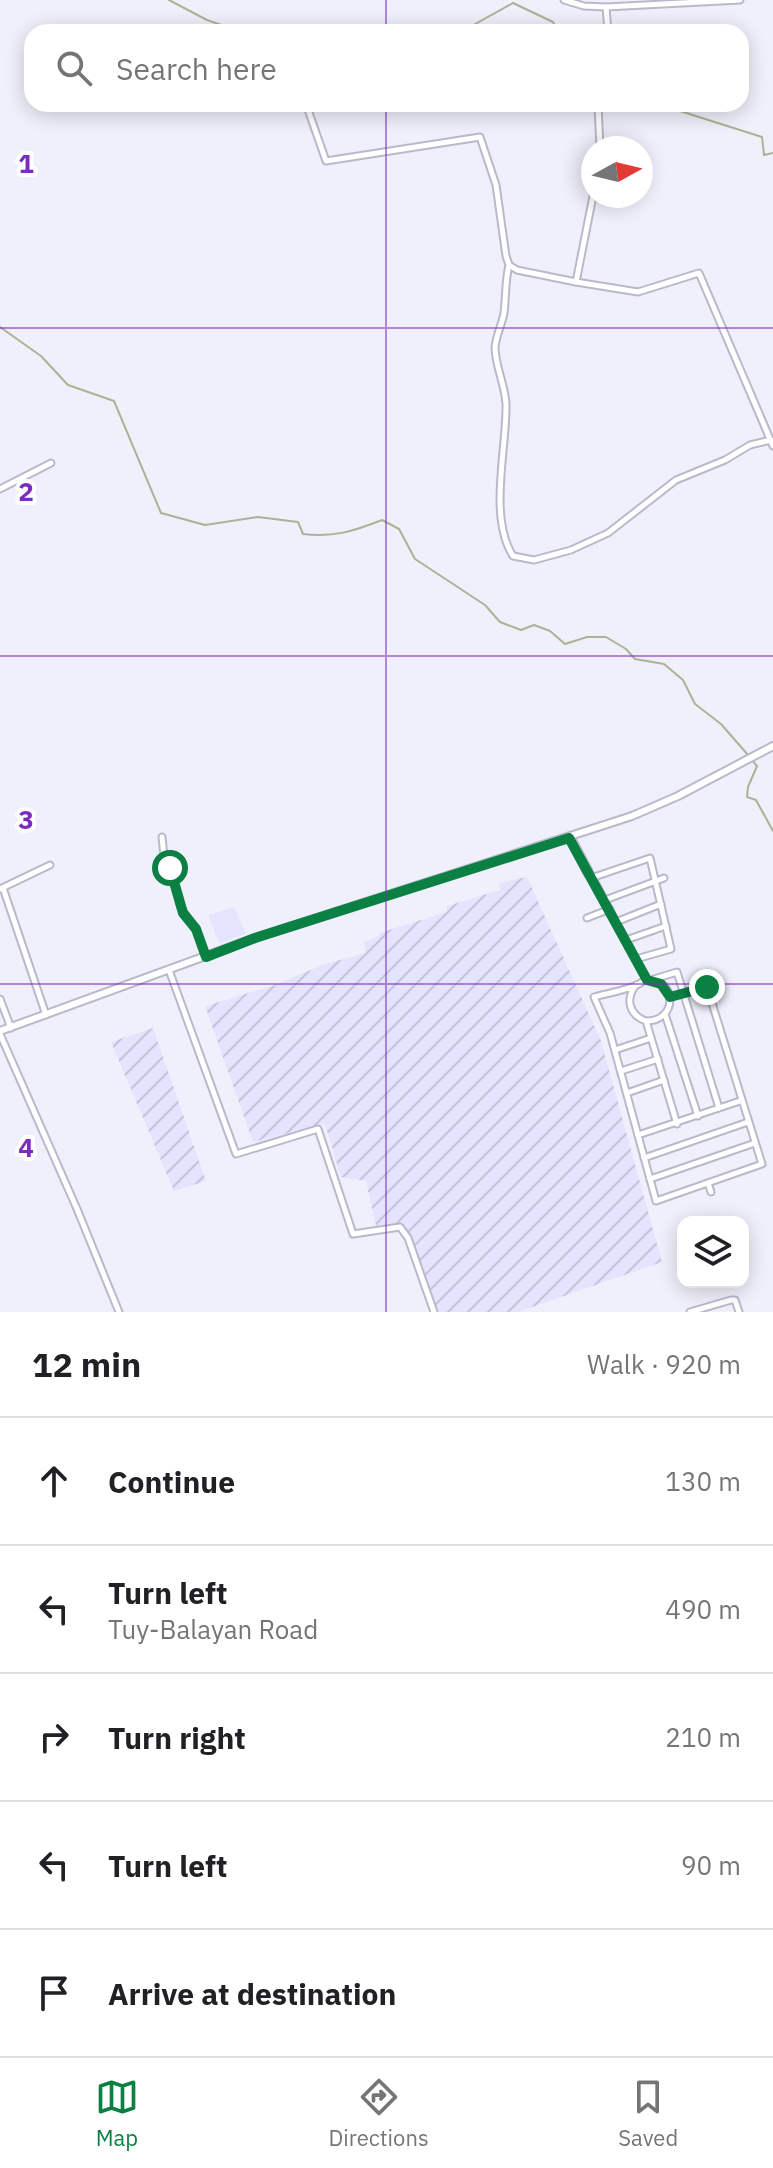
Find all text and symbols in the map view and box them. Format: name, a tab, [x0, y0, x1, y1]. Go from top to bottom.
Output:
search box	[24, 24, 749, 112]
icon: search	[52, 46, 96, 90]
text: Search here	[116, 49, 277, 88]
north arrow	[581, 136, 653, 208]
text: 1	[18, 146, 34, 180]
text: 2	[18, 474, 34, 508]
text: 3	[18, 802, 34, 836]
route start	[152, 850, 188, 886]
route end	[689, 969, 725, 1005]
text: 4	[18, 1130, 34, 1164]
map controls	[677, 1216, 749, 1288]
button: layers	[677, 1216, 749, 1288]
text: 12 min	[32, 1342, 141, 1386]
text: Walk · 920 m	[587, 1347, 741, 1381]
icon: ahead	[32, 1459, 76, 1503]
text: Continue	[108, 1462, 235, 1501]
text: 130 m	[665, 1464, 741, 1498]
text: Turn left	[108, 1573, 227, 1612]
icon: left	[32, 1587, 76, 1631]
text: 490 m	[665, 1592, 741, 1626]
text: Tuy-Balayan Road	[108, 1612, 318, 1646]
icon: right	[32, 1715, 76, 1759]
text: Turn right	[108, 1718, 246, 1757]
text: 210 m	[665, 1720, 741, 1754]
icon: left	[32, 1843, 76, 1887]
text: Turn left	[108, 1846, 227, 1885]
text: 90 m	[681, 1848, 741, 1882]
icon: arrive	[32, 1971, 76, 2015]
text: Arrive at destination	[108, 1974, 396, 2013]
tab: Map	[95, 2075, 139, 2152]
tab: Directions	[329, 2075, 429, 2152]
tab: Saved	[618, 2075, 678, 2152]

